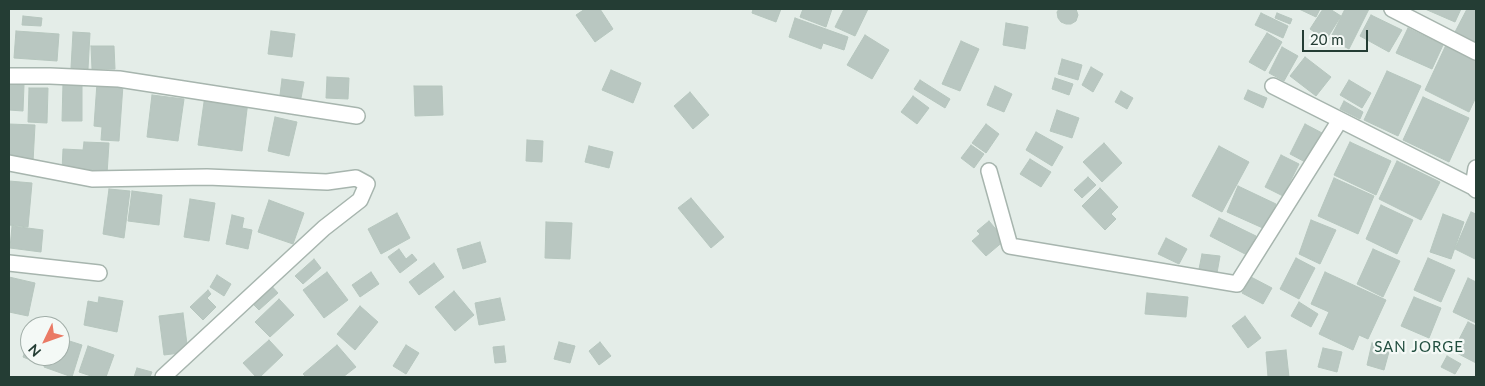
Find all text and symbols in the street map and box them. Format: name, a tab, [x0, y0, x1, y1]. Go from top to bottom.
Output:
scale bar	[1305, 20, 1371, 52]
text: 20 m	[1310, 30, 1344, 48]
north arrow	[20, 316, 70, 366]
district label: SAN JORGE	[1373, 338, 1465, 356]
text: N	[24, 341, 44, 360]

